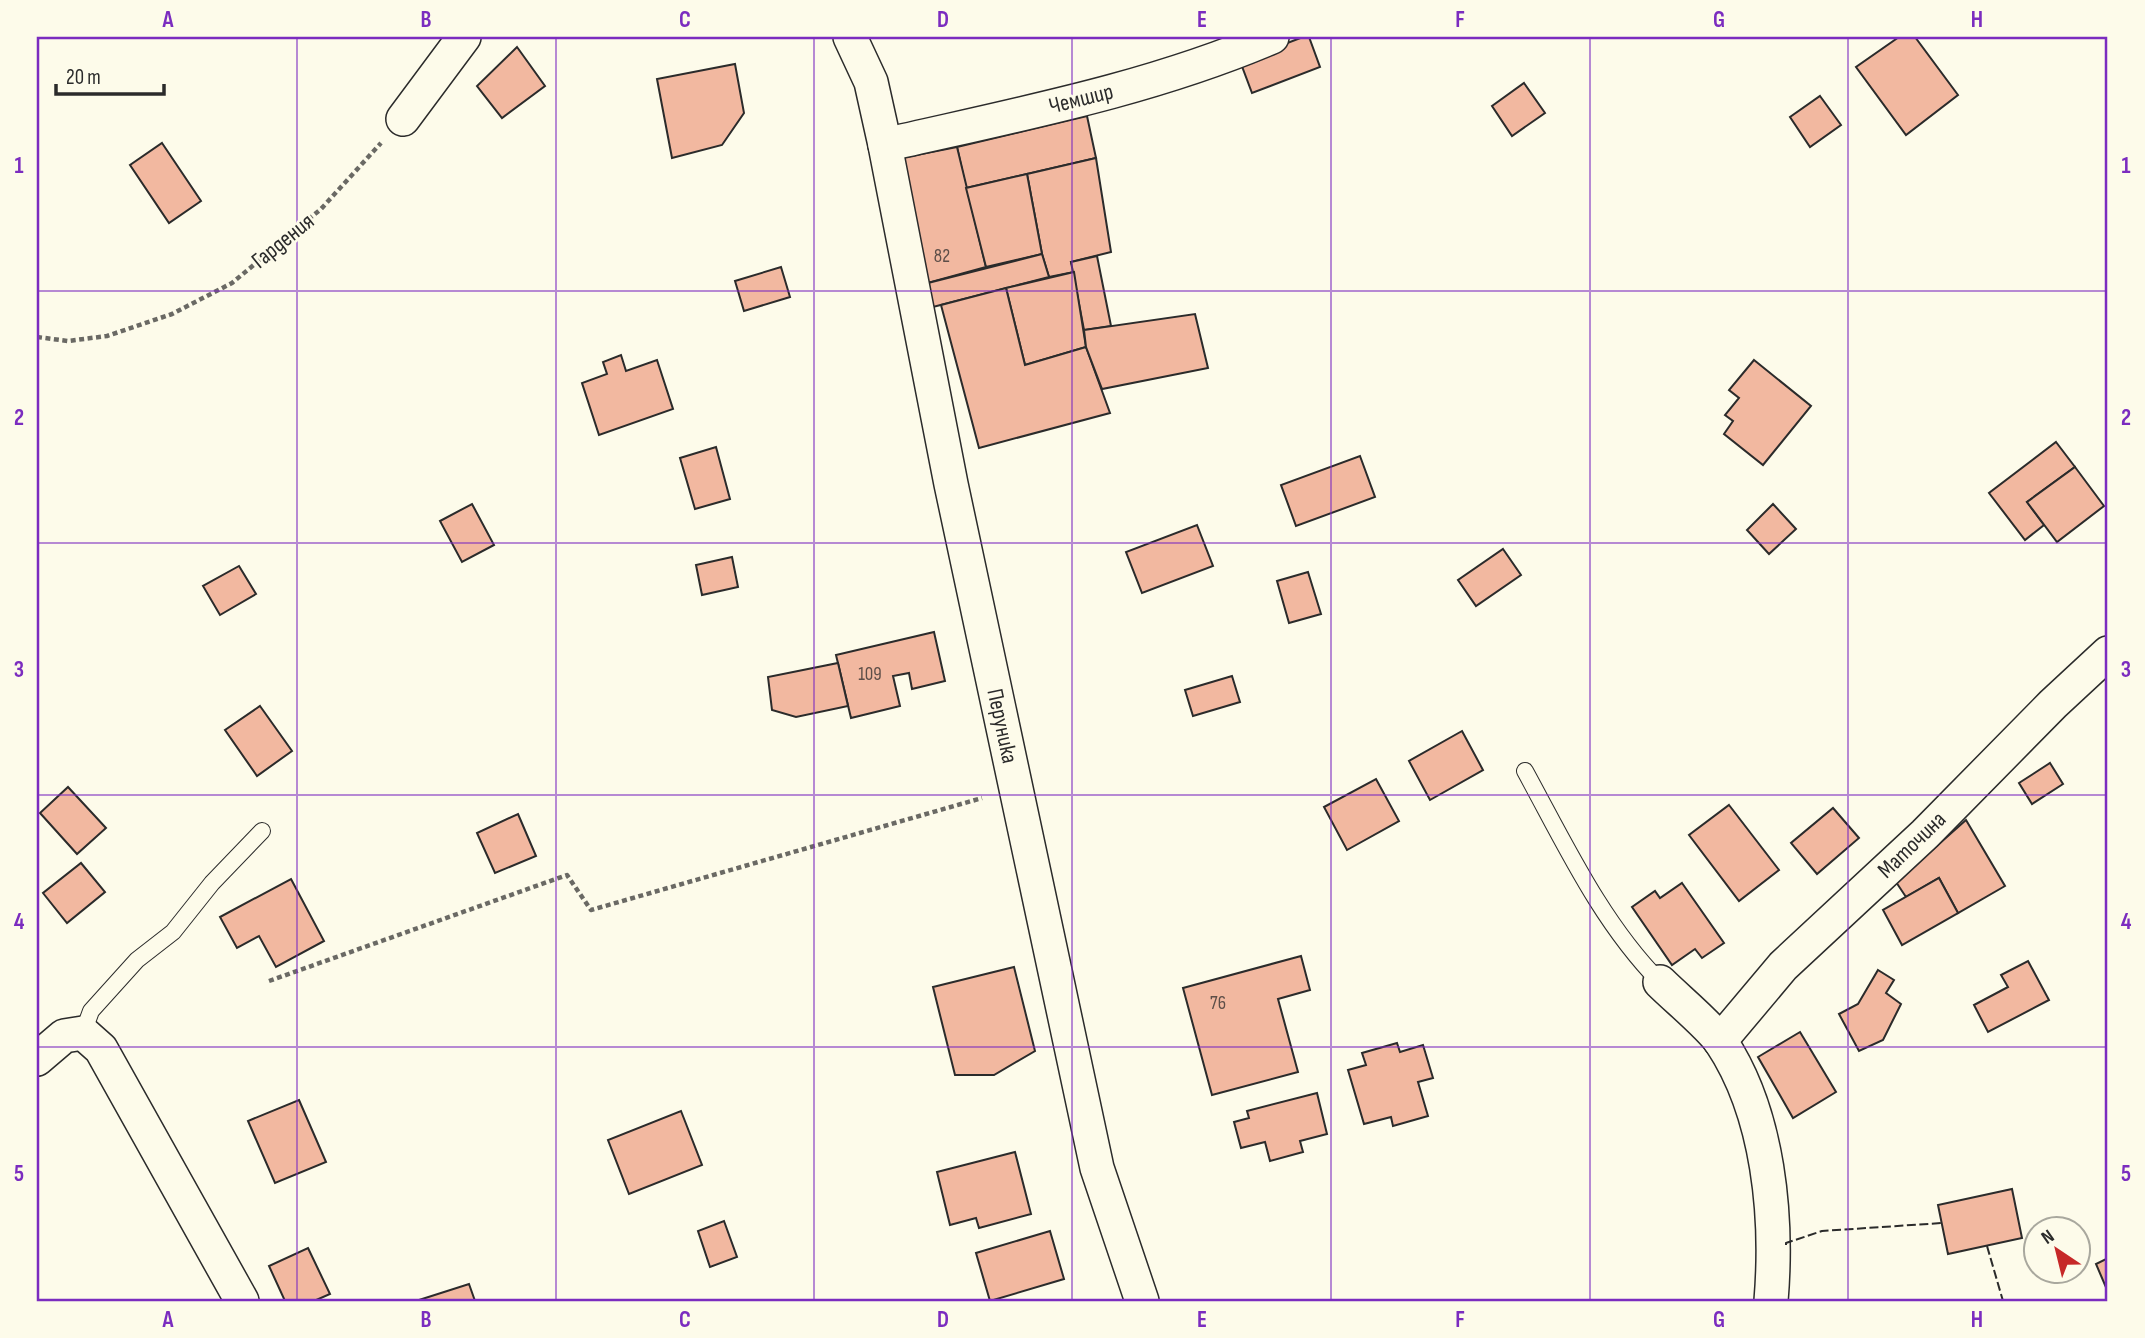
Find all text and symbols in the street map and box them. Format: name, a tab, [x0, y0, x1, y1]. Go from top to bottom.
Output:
text: A	[162, 6, 175, 34]
text: B	[421, 6, 432, 34]
text: C	[679, 6, 691, 34]
text: D	[937, 6, 949, 34]
text: E	[1197, 6, 1207, 34]
text: F	[1455, 6, 1465, 34]
text: G	[1713, 6, 1725, 34]
text: H	[1971, 6, 1983, 34]
scale bar	[56, 52, 164, 96]
text: 20 m	[66, 65, 101, 90]
street label: Чемшир	[1046, 78, 1116, 120]
text: 1	[14, 152, 24, 180]
text: 1	[2121, 152, 2131, 180]
street label: Гардения	[246, 207, 320, 275]
house number: 82	[934, 245, 950, 268]
text: 2	[14, 404, 24, 432]
text: 2	[2121, 404, 2131, 432]
text: 3	[14, 656, 24, 684]
text: 3	[2121, 656, 2131, 684]
house number: 109	[858, 663, 882, 686]
street label: Перуника	[980, 686, 1024, 766]
street label: Маточина	[1872, 806, 1952, 884]
text: 4	[14, 908, 25, 936]
text: 4	[2121, 908, 2132, 936]
house number: 76	[1210, 992, 1226, 1015]
text: 5	[14, 1160, 24, 1188]
text: 5	[2121, 1160, 2131, 1188]
north arrow	[2022, 1216, 2092, 1286]
text: N	[2037, 1225, 2059, 1250]
text: A	[162, 1306, 175, 1334]
text: B	[421, 1306, 432, 1334]
text: C	[679, 1306, 691, 1334]
text: D	[937, 1306, 949, 1334]
text: E	[1197, 1306, 1207, 1334]
text: F	[1455, 1306, 1465, 1334]
text: G	[1713, 1306, 1725, 1334]
text: H	[1971, 1306, 1983, 1334]

